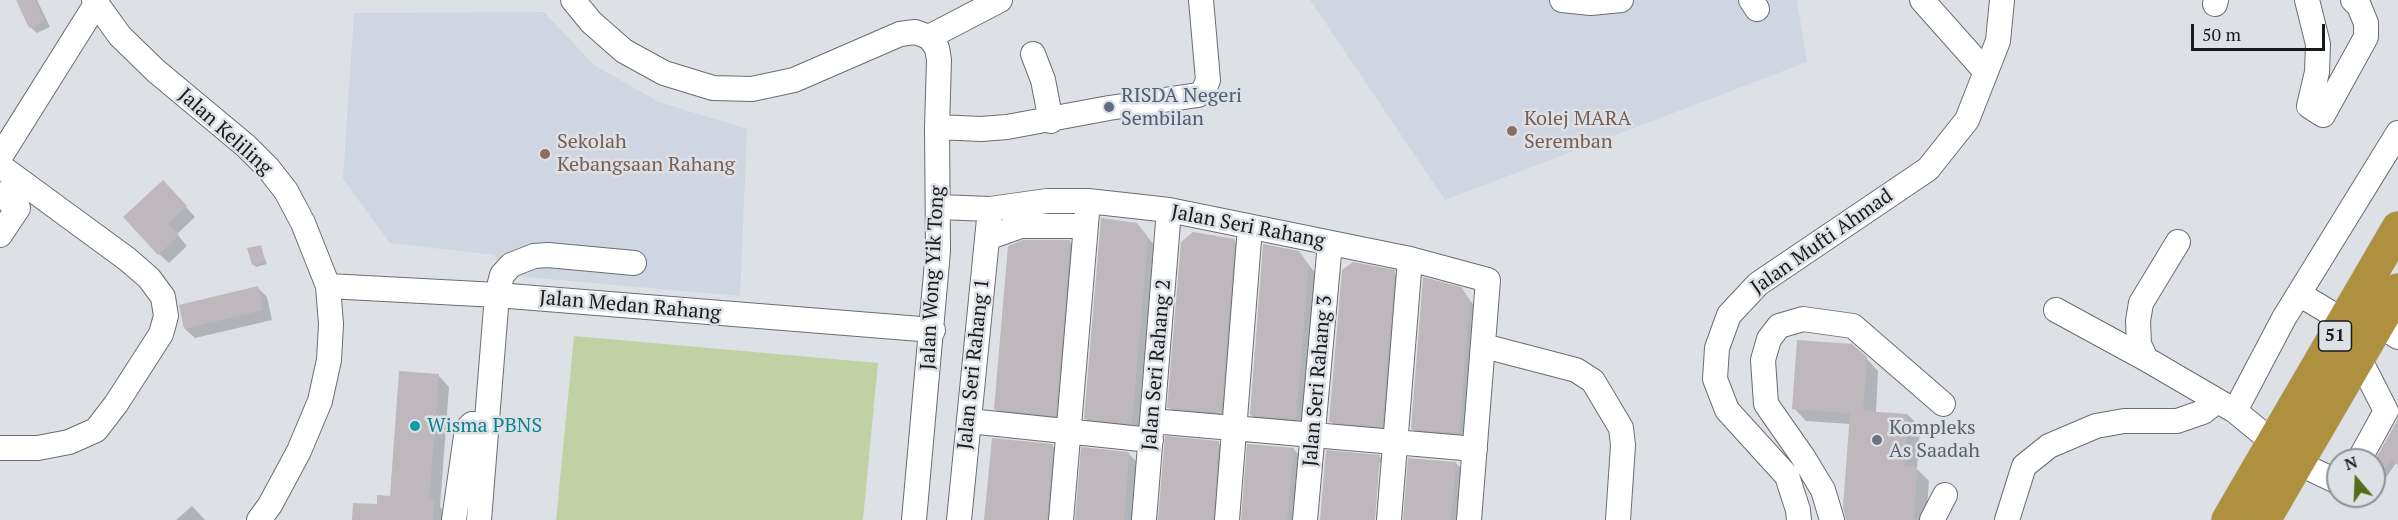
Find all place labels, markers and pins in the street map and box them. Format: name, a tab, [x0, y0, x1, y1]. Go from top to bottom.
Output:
place label: RISDA Negeri Sembilan	[1121, 84, 1242, 131]
marker: RISDA Negeri Sembilan	[1102, 100, 1116, 114]
place label: Kolej MARA Seremban	[1524, 107, 1631, 154]
marker: Kolej MARA Seremban	[1505, 124, 1519, 138]
place label: Sekolah Kebangsaan Rahang	[557, 130, 735, 177]
marker: Sekolah Kebangsaan Rahang	[538, 147, 552, 161]
place label: Wisma PBNS	[427, 414, 542, 438]
place label: Kompleks As Saadah	[1889, 416, 1980, 463]
marker: Wisma PBNS	[408, 419, 422, 433]
marker: Kompleks As Saadah	[1870, 433, 1884, 447]

